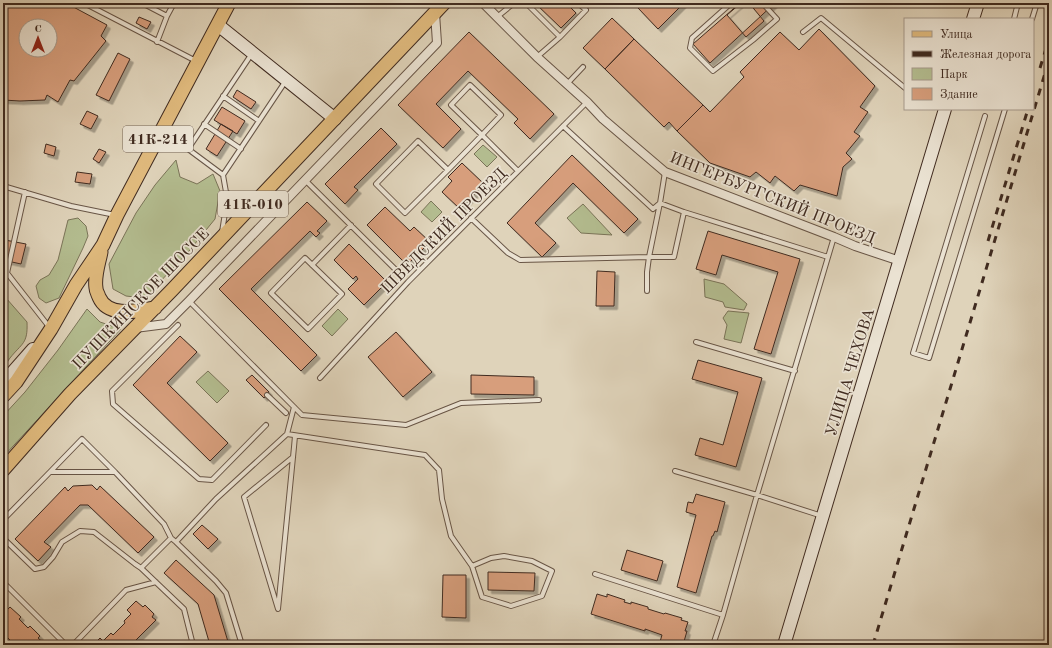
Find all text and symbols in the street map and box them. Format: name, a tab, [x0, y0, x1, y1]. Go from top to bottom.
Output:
north arrow	[18, 18, 58, 58]
legend	[904, 18, 1034, 110]
text: С	[34, 24, 42, 35]
text: Улица	[940, 29, 973, 41]
text: Железная дорога	[940, 49, 1031, 61]
text: Парк	[940, 69, 968, 81]
text: Здание	[940, 89, 978, 101]
road number: 41К-214	[123, 126, 193, 152]
street label: ИНГЕРБУРГСКИЙ ПРОЕЗД	[667, 146, 879, 248]
street label: ШВЕДСКИЙ ПРОЕЗД	[376, 163, 510, 297]
road number: 41К-010	[218, 191, 288, 217]
street label: ПУШКИНСКОЕ ШОССЕ	[70, 226, 213, 373]
street label: УЛИЦА ЧЕХОВА	[824, 306, 878, 439]

